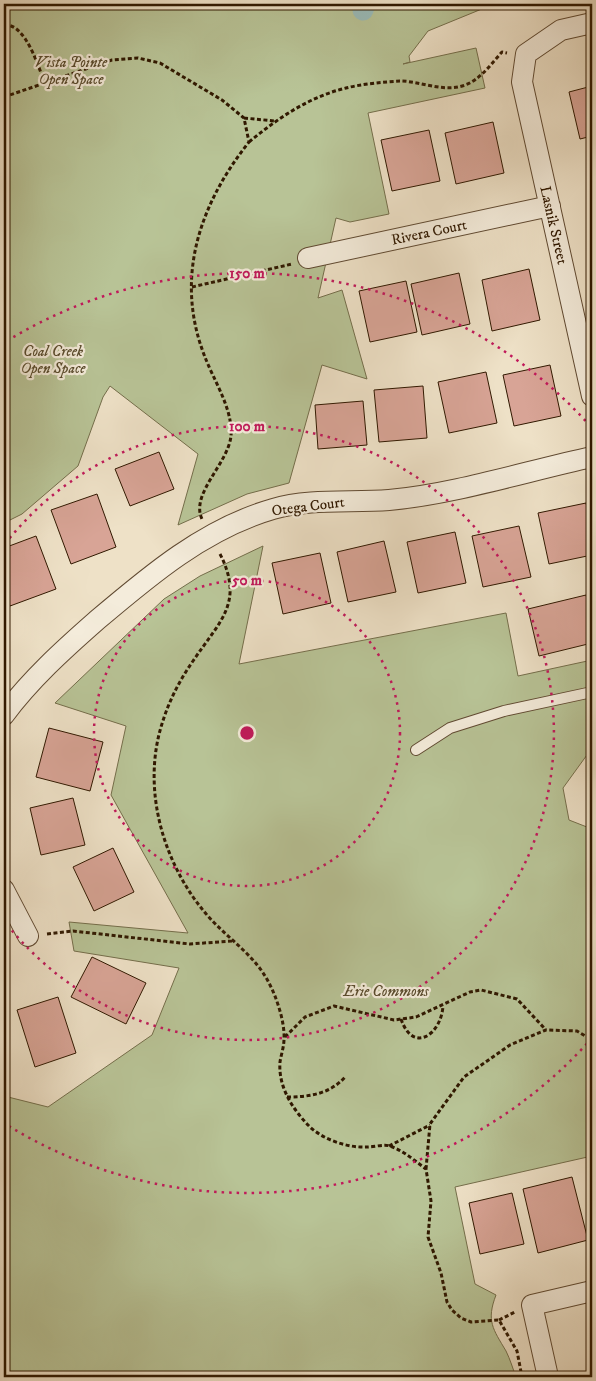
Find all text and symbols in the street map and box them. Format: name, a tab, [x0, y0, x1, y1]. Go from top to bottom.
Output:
park label: Vista Pointe Open Space	[35, 53, 108, 89]
street label: Lasnik Street	[535, 184, 572, 266]
street label: Rivera Court	[390, 215, 469, 250]
text: 150 m	[229, 264, 265, 283]
park label: Coal Creek Open Space	[21, 342, 86, 378]
text: 100 m	[229, 417, 266, 436]
street label: Otega Court	[270, 493, 346, 520]
text: 50 m	[231, 571, 263, 590]
centre of rings	[238, 724, 256, 742]
park label: Erie Commons	[342, 982, 429, 1001]

